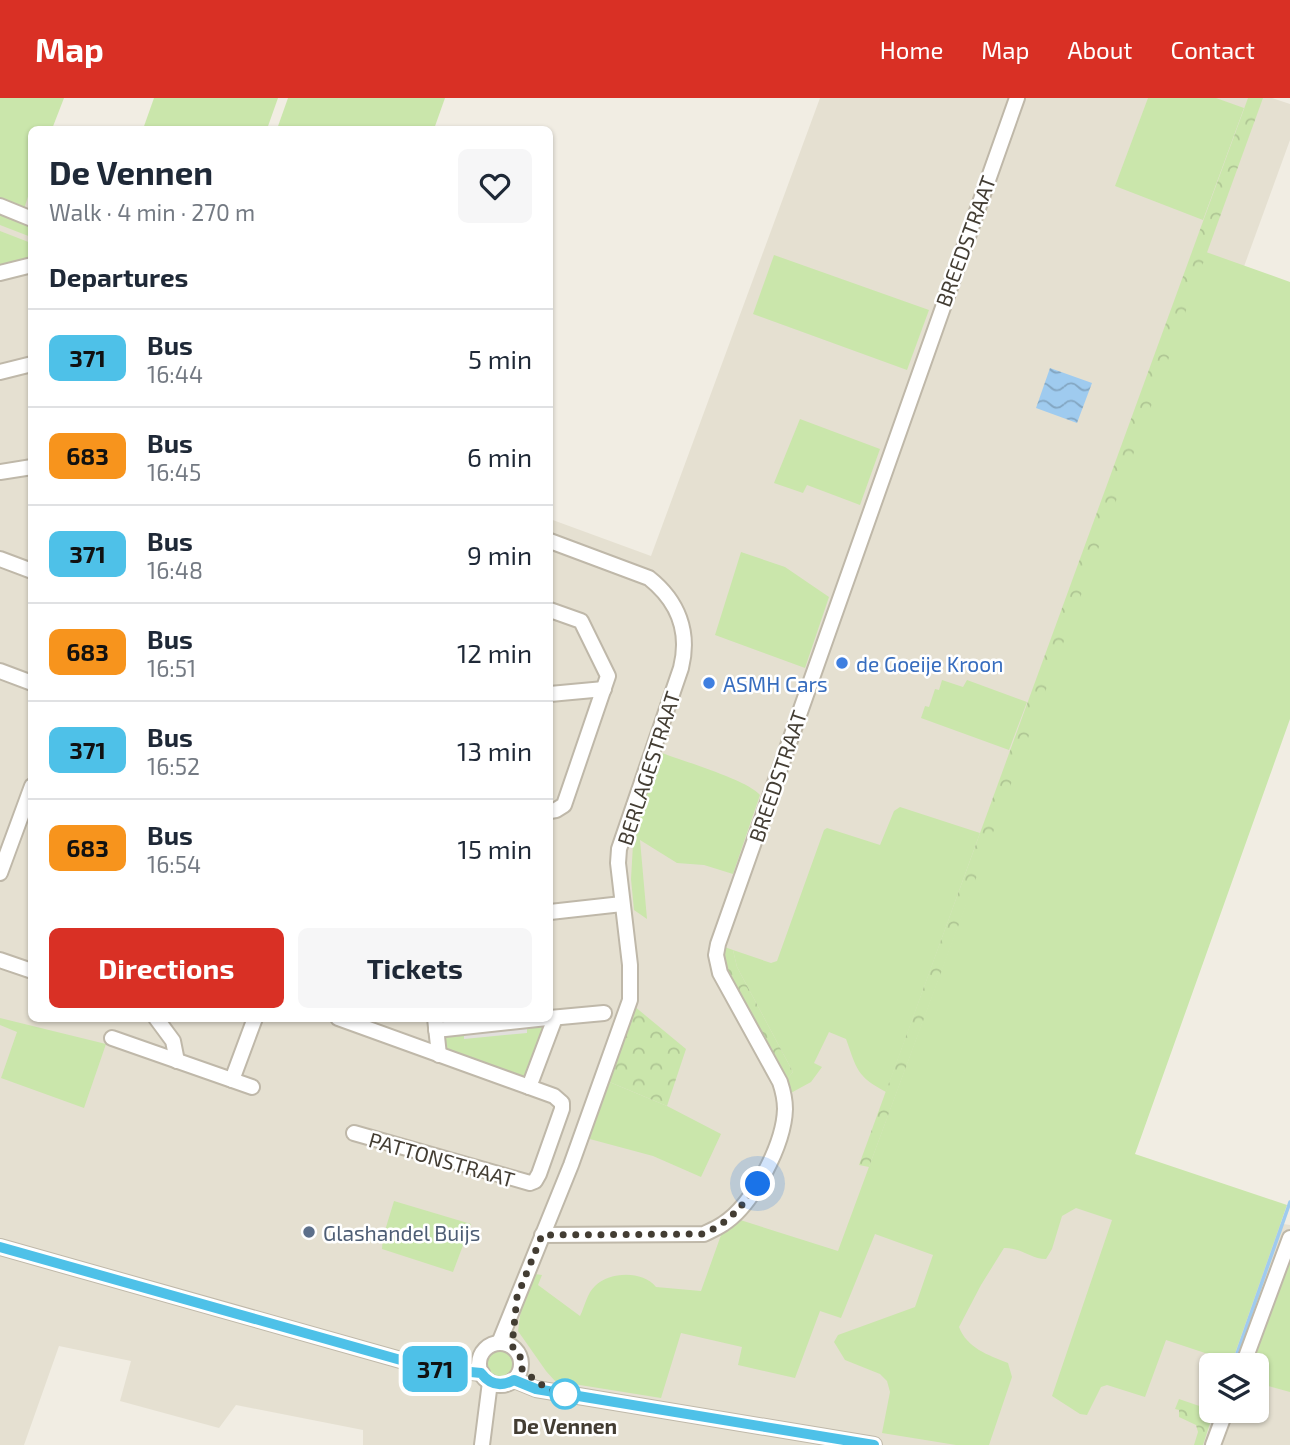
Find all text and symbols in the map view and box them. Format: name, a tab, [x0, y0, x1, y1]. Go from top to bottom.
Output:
text: Map	[35, 29, 104, 69]
text: Home	[880, 35, 943, 64]
text: Map	[981, 35, 1029, 64]
text: About	[1067, 35, 1133, 64]
text: Contact	[1171, 35, 1255, 64]
button: heart	[458, 149, 532, 223]
text: De Vennen	[49, 152, 213, 192]
street label: BREEDSTRAAT	[930, 172, 1000, 310]
text: Walk · 4 min · 270 m	[49, 198, 255, 226]
text: Departures	[49, 261, 188, 292]
text: Bus	[147, 329, 193, 360]
text: 371	[69, 343, 106, 372]
text: 5 min	[468, 343, 532, 374]
text: 16:44	[147, 360, 203, 388]
text: Bus	[147, 427, 193, 458]
text: 683	[66, 441, 109, 470]
text: 6 min	[467, 441, 532, 472]
text: 16:45	[147, 458, 201, 486]
text: Bus	[147, 525, 193, 556]
text: 371	[69, 539, 106, 568]
text: 9 min	[467, 539, 532, 570]
text: 16:48	[147, 556, 203, 584]
text: Bus	[147, 623, 193, 654]
text: 683	[66, 637, 109, 666]
text: 12 min	[457, 637, 532, 668]
place label: de Goeije Kroon	[856, 651, 1003, 677]
text: 16:51	[147, 654, 196, 682]
marker: de Goeije Kroon	[834, 655, 850, 671]
place label: ASMH Cars	[723, 671, 828, 696]
marker: ASMH Cars	[701, 675, 717, 691]
street label: BERLAGESTRAAT	[611, 688, 685, 848]
street label: BREEDSTRAAT	[743, 707, 811, 845]
text: Bus	[147, 721, 193, 752]
text: 371	[69, 735, 106, 764]
text: 13 min	[457, 735, 532, 766]
text: 16:52	[147, 752, 200, 780]
text: Bus	[147, 819, 193, 850]
text: 683	[66, 833, 109, 862]
text: 15 min	[458, 833, 532, 864]
text: 16:54	[147, 850, 201, 878]
button: Directions	[49, 928, 284, 1008]
button: Tickets	[298, 928, 532, 1008]
street label: PATTONSTRAAT	[366, 1126, 518, 1192]
your location	[740, 1166, 775, 1201]
place label: Glashandel Buijs	[323, 1220, 480, 1246]
marker: Glashandel Buijs	[301, 1224, 317, 1240]
line badge: 371	[395, 1346, 475, 1392]
map controls	[1199, 1353, 1269, 1423]
button: layers	[1199, 1353, 1269, 1423]
text: 371	[417, 1354, 453, 1383]
marker: De Vennen	[550, 1379, 580, 1409]
place label: De Vennen	[513, 1413, 617, 1438]

